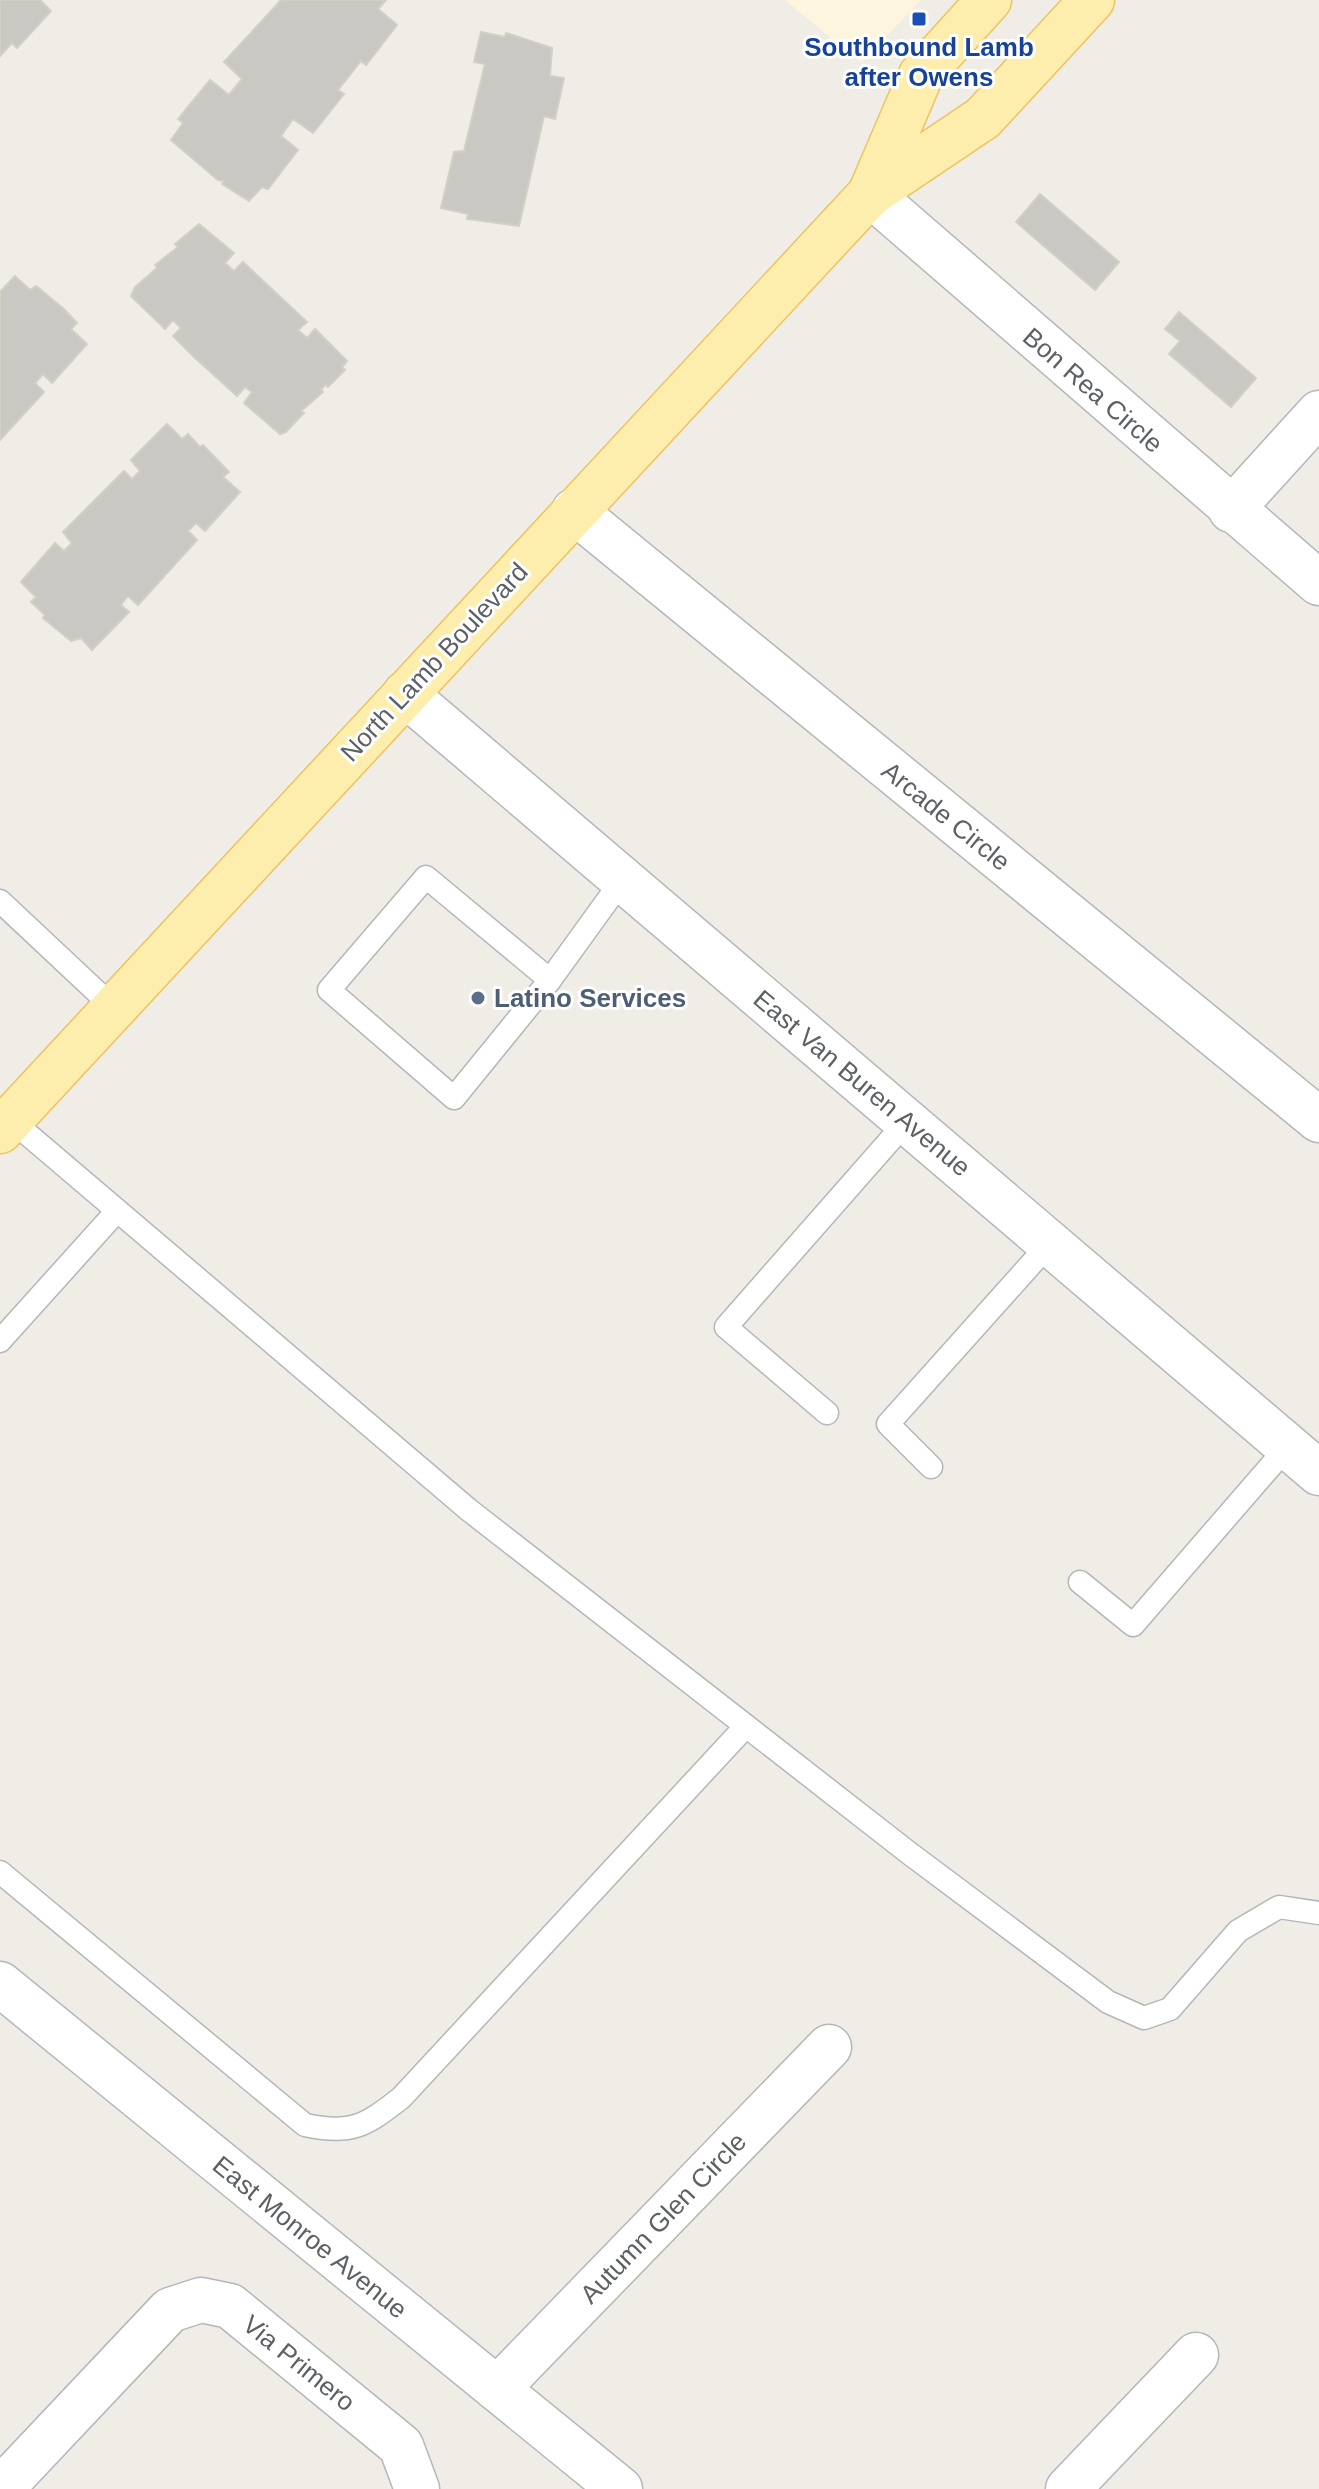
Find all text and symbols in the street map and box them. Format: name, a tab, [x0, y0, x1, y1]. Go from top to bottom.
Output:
marker: Southbound Lamb after Owens	[910, 10, 928, 28]
place label: Southbound Lamb after Owens	[804, 32, 1034, 92]
street label: Bon Rea Circle	[1017, 321, 1169, 459]
street label: North Lamb Boulevard	[334, 557, 534, 767]
street label: Arcade Circle	[876, 755, 1016, 877]
place label: Latino Services	[494, 983, 686, 1013]
street label: East Van Buren Avenue	[748, 984, 976, 1182]
marker: Latino Services	[469, 989, 487, 1007]
street label: Autumn Glen Circle	[574, 2127, 752, 2309]
street label: East Monroe Avenue	[207, 2150, 413, 2324]
street label: Via Primero	[237, 2309, 361, 2417]

